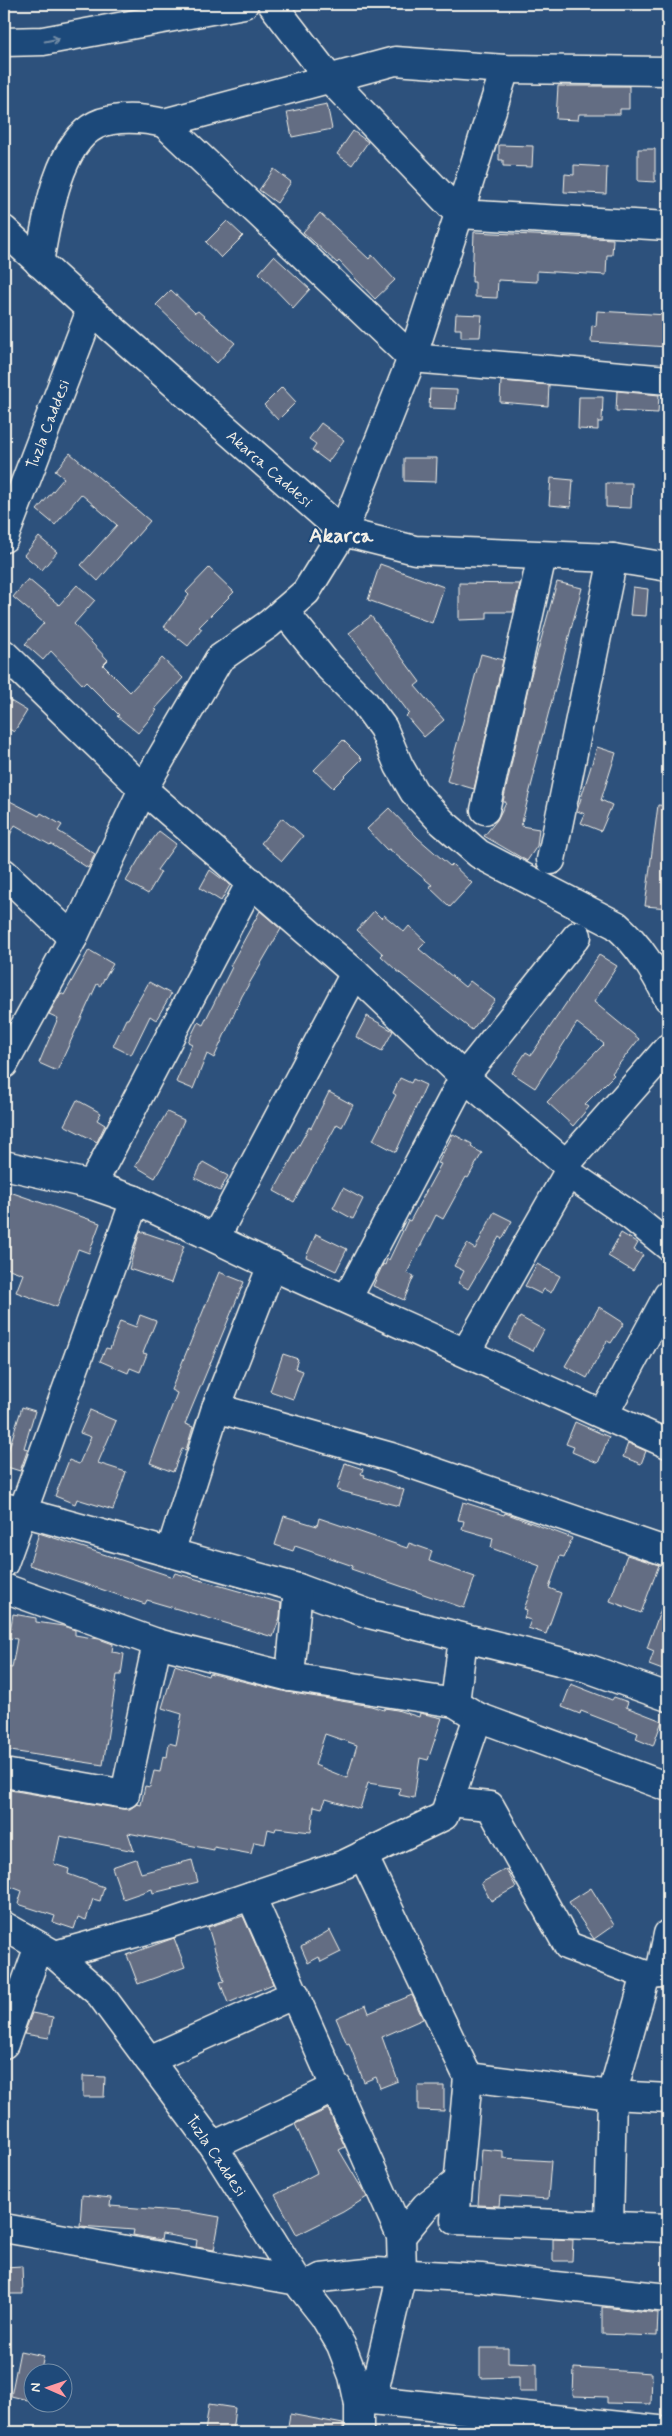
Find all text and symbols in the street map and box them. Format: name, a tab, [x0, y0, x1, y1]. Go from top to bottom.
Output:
one-way arrow	[44, 34, 60, 44]
street label: Tuzla Caddesi	[22, 377, 75, 472]
street label: Akarca Caddesi	[222, 426, 317, 513]
district label: Akarca	[309, 522, 374, 550]
street label: Tuzla Caddesi	[181, 2111, 251, 2201]
north arrow	[22, 2364, 72, 2414]
text: N	[27, 2383, 45, 2393]

